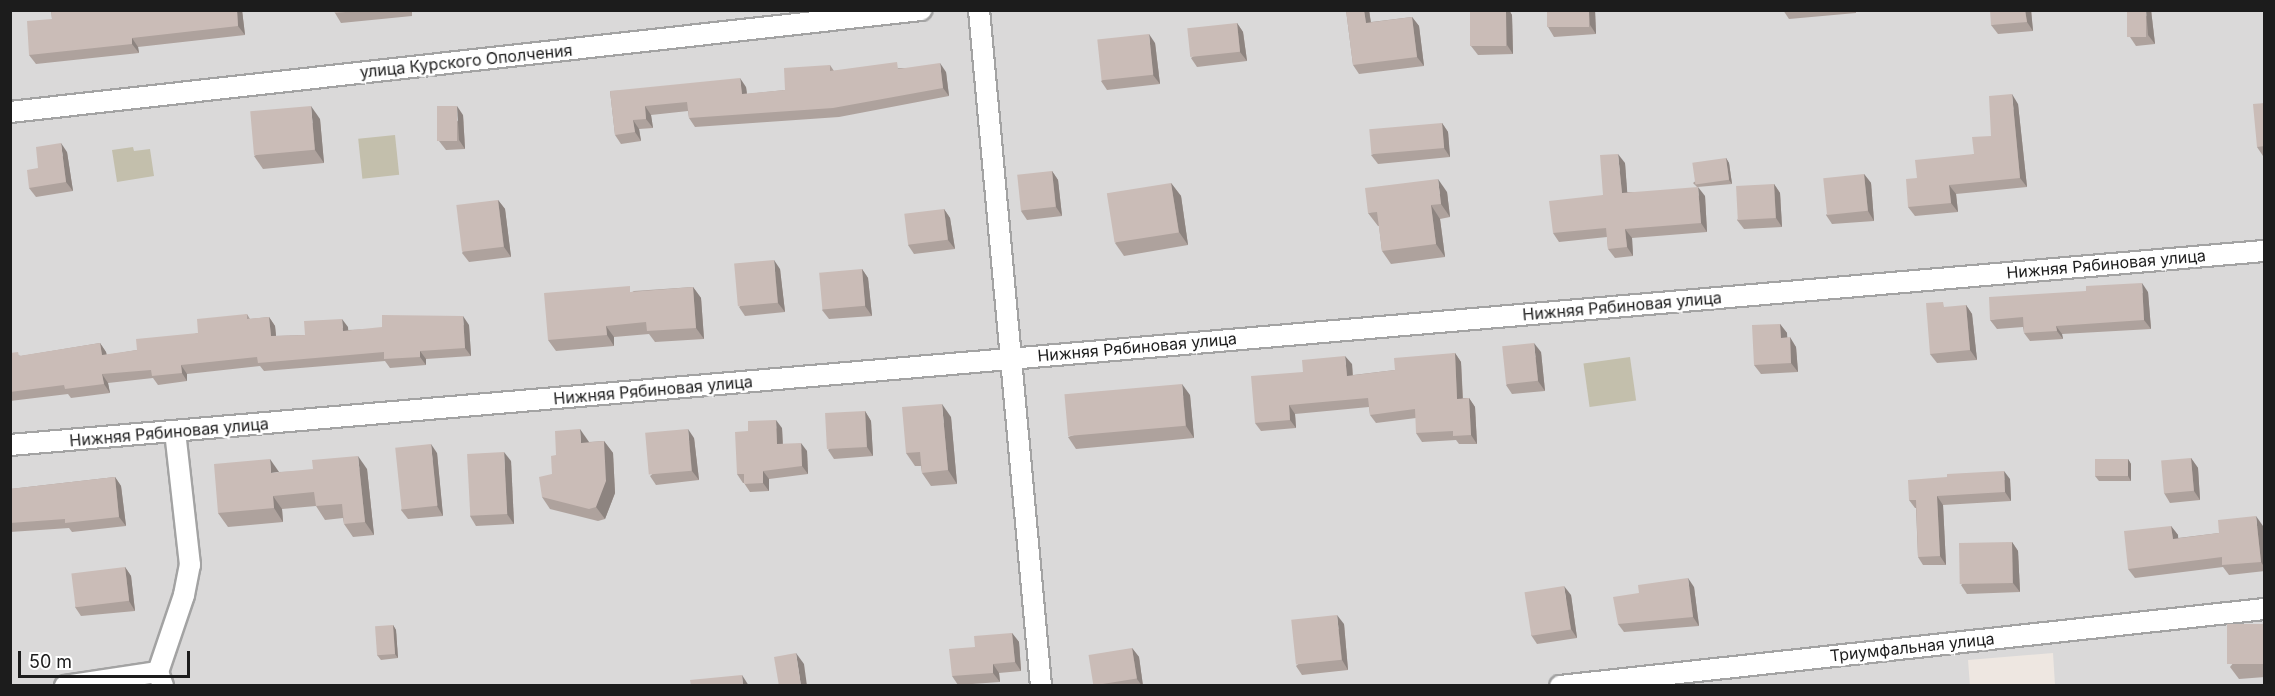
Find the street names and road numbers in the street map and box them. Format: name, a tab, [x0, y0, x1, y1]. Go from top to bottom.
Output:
street label: улица Курского Ополчения	[359, 40, 573, 82]
street label: Нижняя Рябиновая улица	[2006, 246, 2206, 282]
street label: Нижняя Рябиновая улица	[1522, 288, 1722, 324]
street label: Нижняя Рябиновая улица	[1037, 329, 1237, 365]
street label: Нижняя Рябиновая улица	[553, 372, 753, 408]
street label: Нижняя Рябиновая улица	[69, 414, 269, 450]
street label: Триумфальная улица	[1829, 629, 1995, 665]

